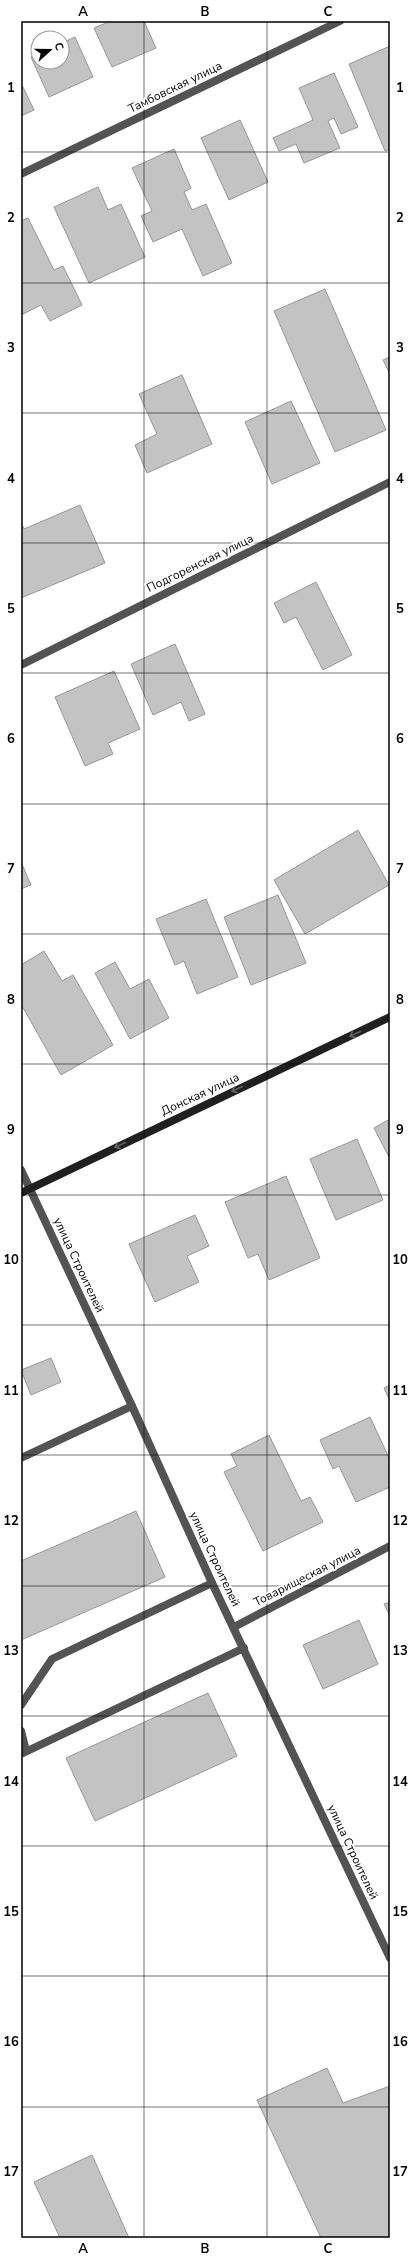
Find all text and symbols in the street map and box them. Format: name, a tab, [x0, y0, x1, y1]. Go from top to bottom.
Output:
text: A	[78, 3, 88, 21]
text: B	[201, 3, 210, 21]
text: C	[324, 3, 333, 21]
north arrow	[30, 30, 70, 70]
text: С	[51, 40, 67, 53]
street label: Тамбовская улица	[126, 57, 224, 117]
text: 1	[7, 79, 15, 97]
text: 1	[396, 79, 404, 97]
text: 2	[7, 209, 15, 227]
text: 2	[396, 209, 404, 227]
text: 3	[7, 339, 15, 357]
text: 3	[396, 339, 404, 357]
text: 4	[7, 470, 15, 488]
text: 4	[396, 470, 404, 488]
street label: Подгоренская улица	[144, 530, 256, 596]
text: 5	[7, 600, 15, 618]
text: 5	[396, 600, 404, 618]
text: 6	[7, 730, 15, 748]
text: 6	[396, 730, 404, 748]
text: 7	[7, 860, 15, 878]
text: 7	[396, 860, 404, 878]
text: 8	[7, 991, 15, 1009]
text: 8	[396, 991, 404, 1009]
one-way arrow	[349, 1031, 361, 1038]
street label: Донская улица	[158, 1069, 242, 1119]
one-way arrow	[232, 1086, 244, 1093]
text: 9	[7, 1121, 15, 1139]
text: 9	[396, 1121, 404, 1139]
one-way arrow	[114, 1142, 126, 1149]
street label: улица Строителей	[50, 1215, 108, 1315]
text: 10	[3, 1251, 19, 1269]
text: 10	[392, 1251, 408, 1269]
text: 11	[3, 1382, 19, 1400]
text: 11	[392, 1382, 408, 1400]
street label: улица Строителей	[186, 1509, 244, 1609]
text: 12	[3, 1512, 19, 1530]
text: 12	[392, 1512, 408, 1530]
street label: Товарищеская улица	[251, 1542, 363, 1610]
text: 13	[3, 1642, 19, 1660]
text: 13	[392, 1642, 408, 1660]
text: 14	[3, 1773, 19, 1791]
text: 14	[392, 1773, 408, 1791]
street label: улица Строителей	[324, 1802, 382, 1902]
text: 15	[3, 1903, 19, 1921]
text: 15	[392, 1903, 408, 1921]
text: 16	[3, 2033, 19, 2051]
text: 16	[392, 2033, 408, 2051]
text: 17	[3, 2163, 19, 2181]
text: 17	[392, 2163, 408, 2181]
text: A	[78, 2240, 88, 2258]
text: B	[201, 2240, 210, 2258]
text: C	[324, 2240, 333, 2258]

